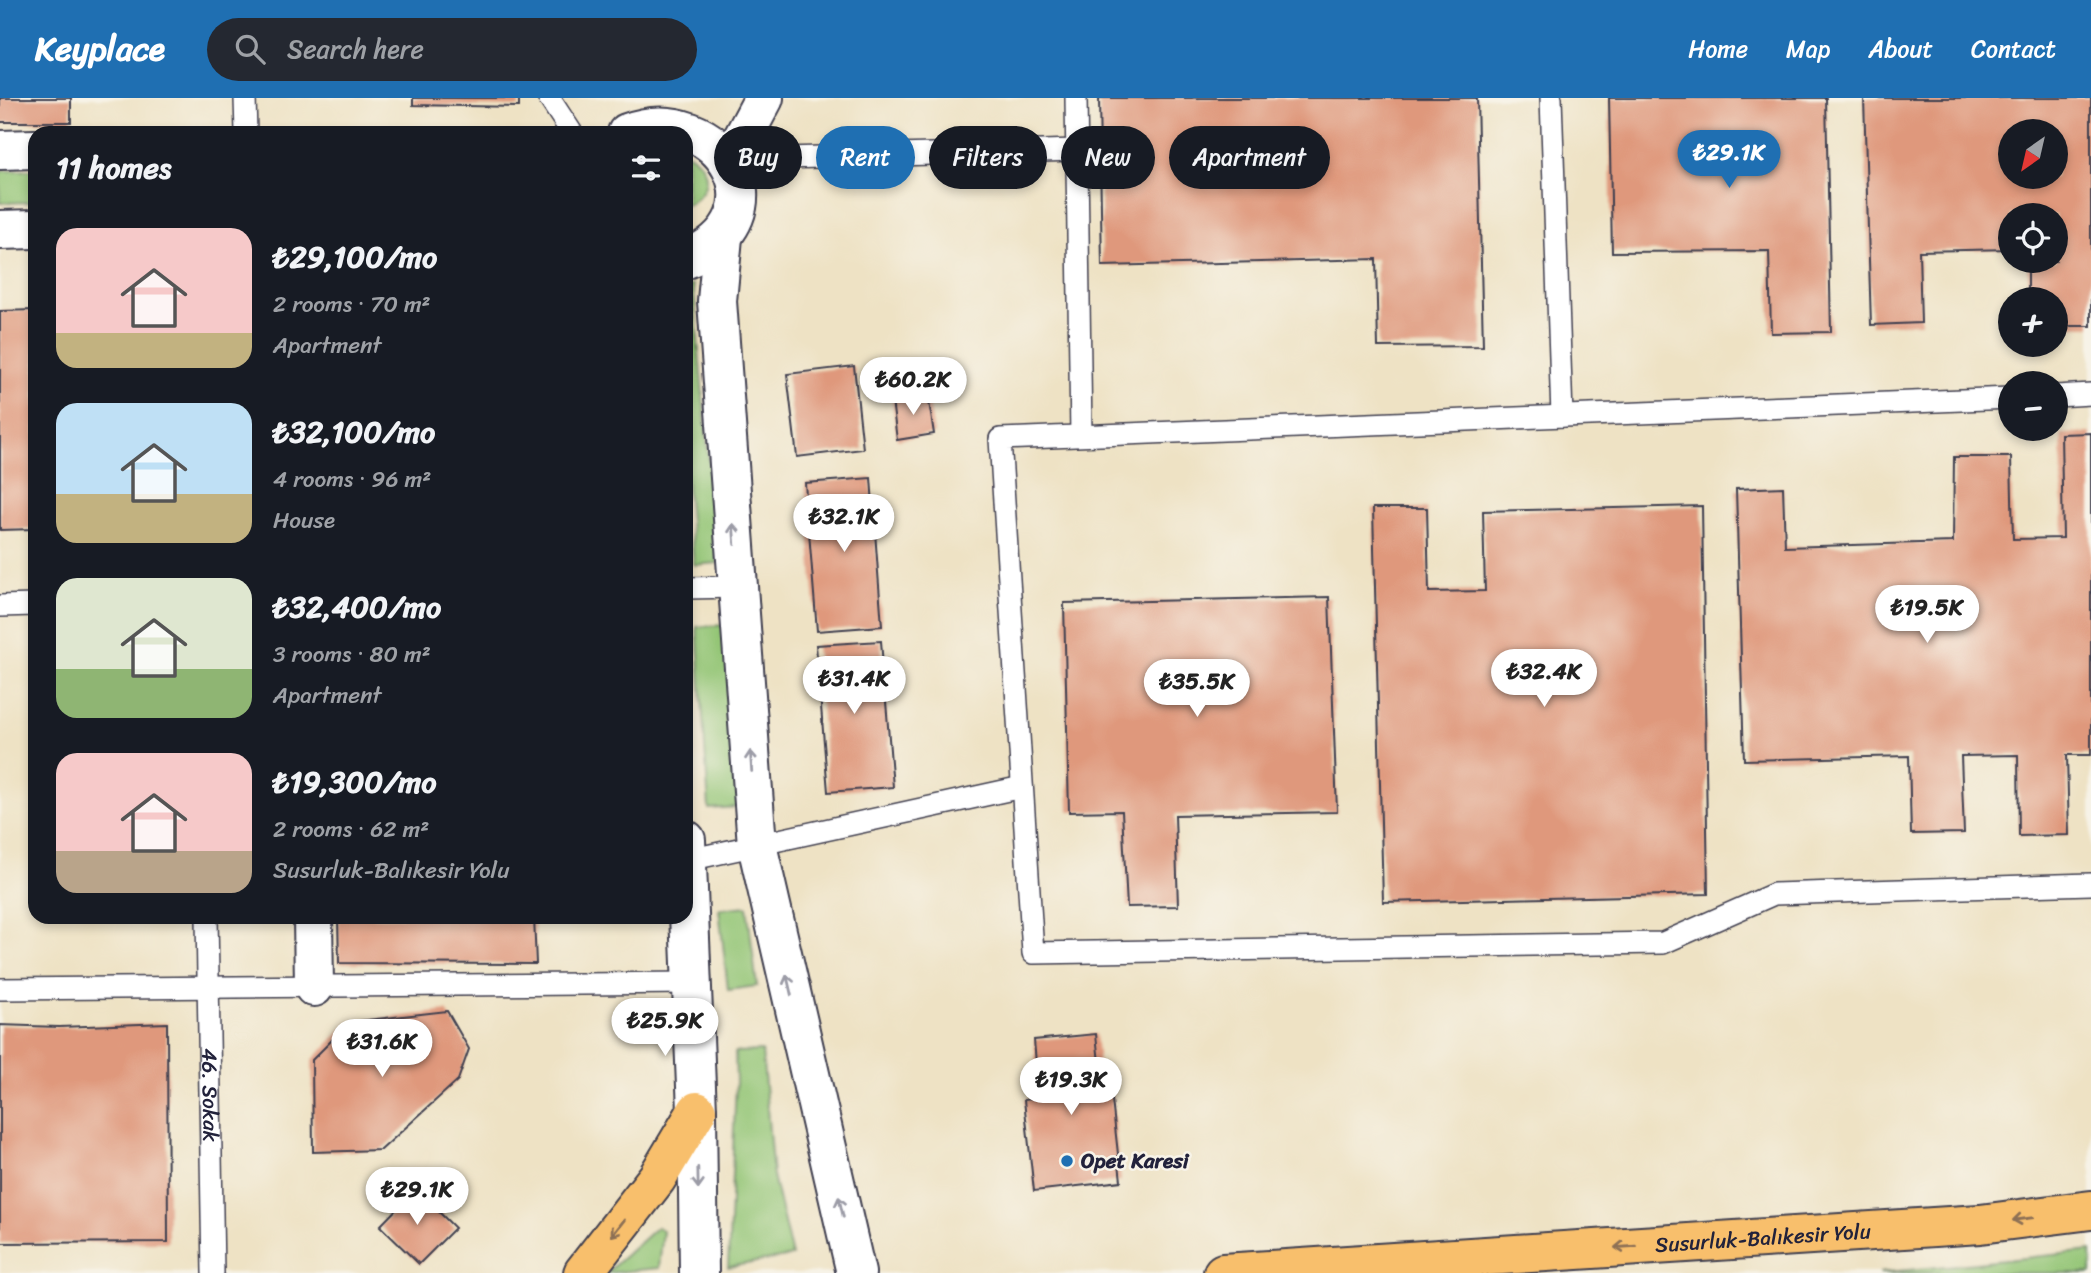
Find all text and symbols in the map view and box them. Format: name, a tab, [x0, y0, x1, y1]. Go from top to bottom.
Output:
search box	[207, 18, 697, 81]
text: Keyplace	[35, 20, 165, 78]
text: Search here	[287, 26, 424, 72]
text: Home	[1688, 28, 1748, 70]
text: Map	[1786, 28, 1830, 70]
text: About	[1868, 28, 1933, 70]
text: Contact	[1971, 28, 2056, 70]
icon: search	[231, 30, 269, 68]
north arrow	[1998, 119, 2068, 189]
map controls	[1998, 119, 2068, 441]
chip: Buy	[714, 126, 802, 189]
chip: Rent	[816, 126, 915, 189]
chip: Filters	[929, 126, 1047, 189]
chip: New	[1061, 126, 1155, 189]
chip: Apartment	[1169, 126, 1330, 189]
pin: ₺29.1K	[1672, 130, 1786, 190]
text: ₺29.1K	[1694, 132, 1764, 173]
text: 11 homes	[56, 141, 171, 195]
icon: filters	[627, 149, 665, 187]
button: locate	[1998, 203, 2068, 273]
text: ₺29,100/mo	[273, 230, 437, 284]
icon: home	[112, 256, 196, 340]
text: 2 rooms · 70 m²	[273, 284, 431, 325]
button: +	[1998, 287, 2068, 357]
text: Apartment	[273, 325, 382, 366]
pin: ₺60.2K	[856, 358, 970, 417]
text: ₺60.2K	[876, 359, 950, 400]
button: −	[1998, 371, 2068, 441]
text: ₺32,100/mo	[273, 405, 435, 459]
icon: home	[112, 431, 196, 515]
text: 4 rooms · 96 m²	[273, 459, 431, 500]
pin: ₺32.1K	[787, 494, 901, 554]
text: ₺32.1K	[809, 496, 879, 537]
text: House	[273, 500, 335, 541]
one-way arrow	[727, 524, 740, 546]
text: ₺32,400/mo	[273, 580, 441, 634]
pin: ₺19.5K	[1870, 586, 1984, 645]
text: ₺19.5K	[1891, 587, 1963, 628]
icon: home	[112, 606, 196, 690]
text: 3 rooms · 80 m²	[273, 634, 431, 675]
pin: ₺32.4K	[1487, 650, 1601, 709]
text: ₺32.4K	[1507, 651, 1581, 692]
pin: ₺31.4K	[797, 656, 911, 716]
text: ₺31.4K	[819, 658, 889, 699]
pin: ₺35.5K	[1140, 660, 1254, 719]
text: ₺35.5K	[1160, 661, 1234, 702]
text: Apartment	[273, 675, 382, 716]
one-way arrow	[744, 750, 757, 773]
text: ₺19,300/mo	[273, 755, 436, 809]
icon: home	[112, 781, 196, 865]
text: 2 rooms · 62 m²	[273, 809, 429, 850]
text: Susurluk-Balıkesir Yolu	[273, 850, 510, 891]
one-way arrow	[782, 974, 796, 997]
pin: ₺25.9K	[608, 998, 722, 1058]
text: ₺25.9K	[627, 1000, 703, 1041]
pin: ₺31.6K	[325, 1020, 439, 1079]
text: ₺31.6K	[347, 1021, 417, 1062]
street label: 46. Sokak	[190, 1048, 230, 1142]
pin: ₺19.3K	[1014, 1058, 1128, 1117]
text: ₺19.3K	[1036, 1059, 1106, 1100]
place label: Opet Karesi	[1081, 1142, 1190, 1180]
marker: Opet Karesi	[1059, 1153, 1075, 1169]
one-way arrow	[691, 1166, 705, 1189]
pin: ₺29.1K	[360, 1168, 474, 1227]
text: ₺29.1K	[382, 1169, 452, 1210]
one-way arrow	[833, 1196, 846, 1218]
street label: Susurluk-Balıkesir Yolu	[1654, 1212, 1873, 1264]
one-way arrow	[2012, 1212, 2035, 1225]
one-way arrow	[610, 1218, 625, 1237]
one-way arrow	[1615, 1241, 1637, 1254]

